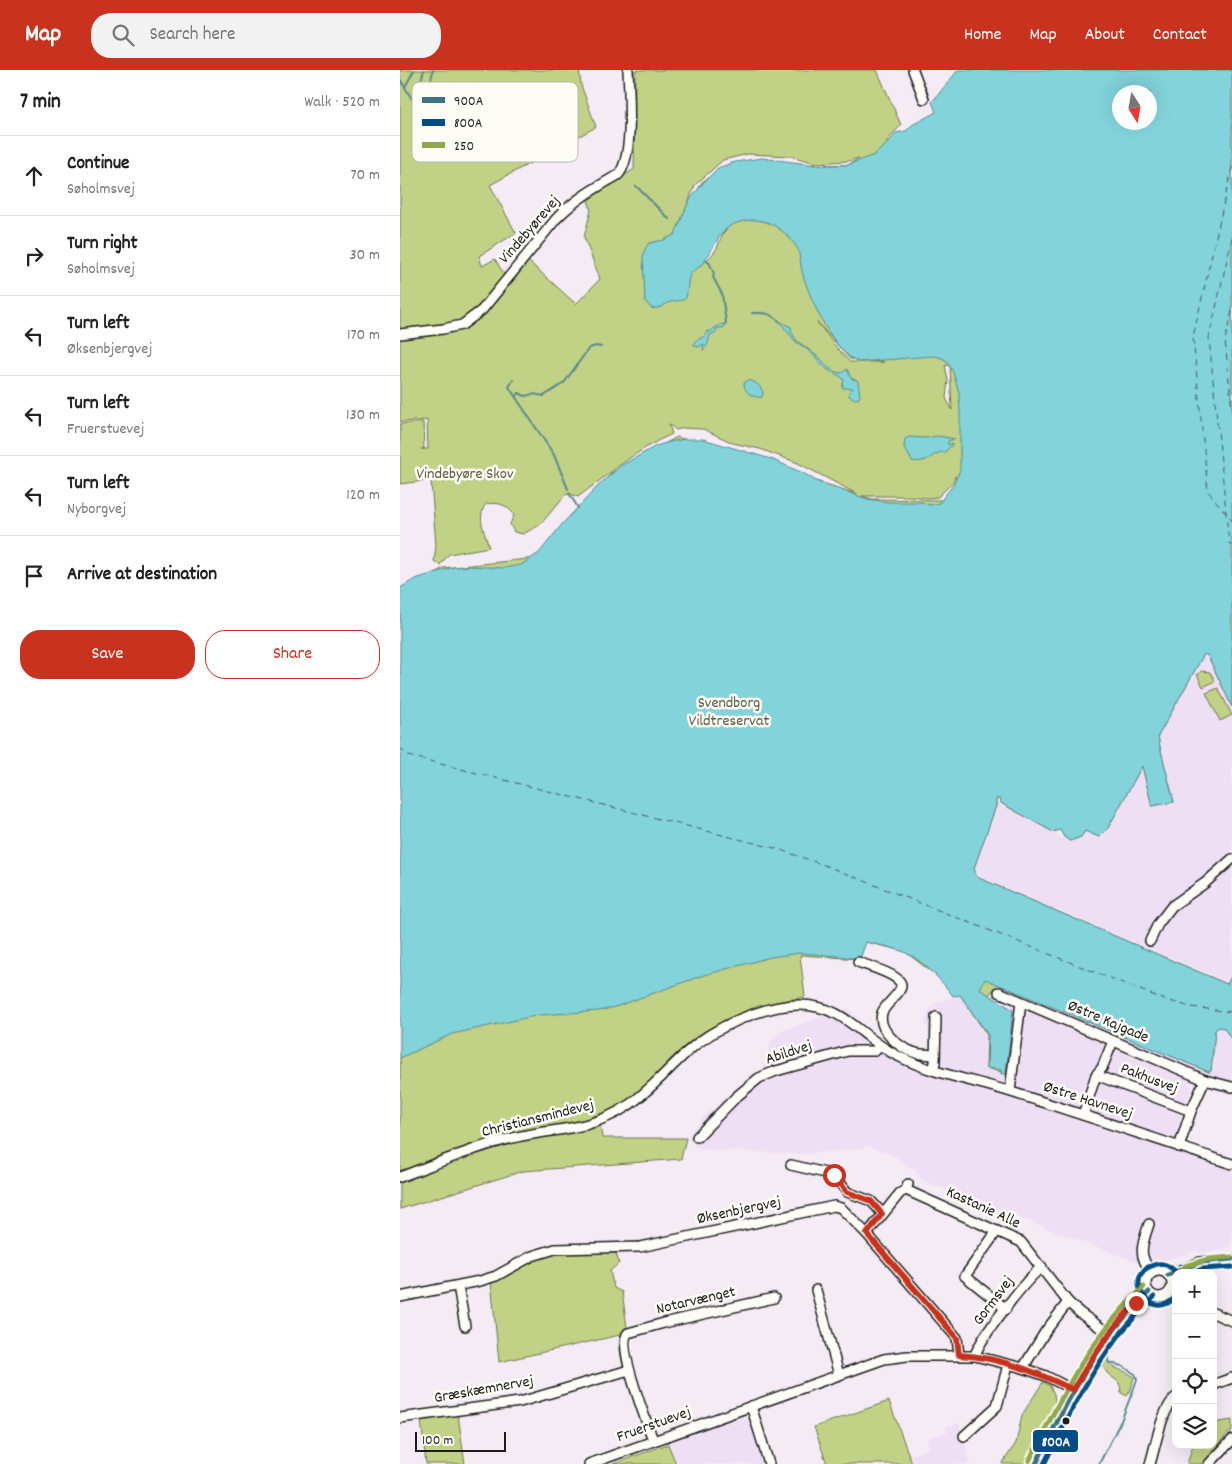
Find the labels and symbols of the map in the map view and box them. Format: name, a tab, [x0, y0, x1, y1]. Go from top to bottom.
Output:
legend	[412, 82, 578, 162]
north arrow	[1112, 85, 1157, 130]
text: 900A	[454, 92, 484, 112]
text: 800A	[454, 114, 483, 134]
text: 250	[454, 137, 474, 157]
street label: Vindebyørevej	[494, 191, 566, 269]
park label: Vindebyøre Skov	[416, 463, 514, 486]
park label: Svendborg Vildtreservat	[689, 692, 769, 733]
street label: Østre Kajgade	[1064, 995, 1152, 1049]
street label: Abildvej	[763, 1035, 815, 1071]
street label: Pakhusvej	[1117, 1057, 1181, 1101]
street label: Østre Havnevej	[1040, 1076, 1136, 1126]
street label: Christiansmindevej	[479, 1094, 597, 1144]
route start	[823, 1164, 846, 1187]
street label: Kastanie Alle	[942, 1181, 1024, 1235]
street label: Øksenbjergvej	[695, 1191, 783, 1231]
street label: Gormsvej	[968, 1271, 1020, 1331]
street label: Notarvænget	[654, 1281, 738, 1321]
route end	[1125, 1292, 1148, 1315]
street label: Græskæmnervej	[432, 1370, 536, 1410]
street label: Fruerstuevej	[614, 1401, 694, 1449]
unlabelled marker	[1061, 1416, 1071, 1426]
scale bar	[415, 1429, 506, 1452]
line badge: 800A	[1032, 1429, 1079, 1453]
text: 800A	[1042, 1433, 1071, 1453]

